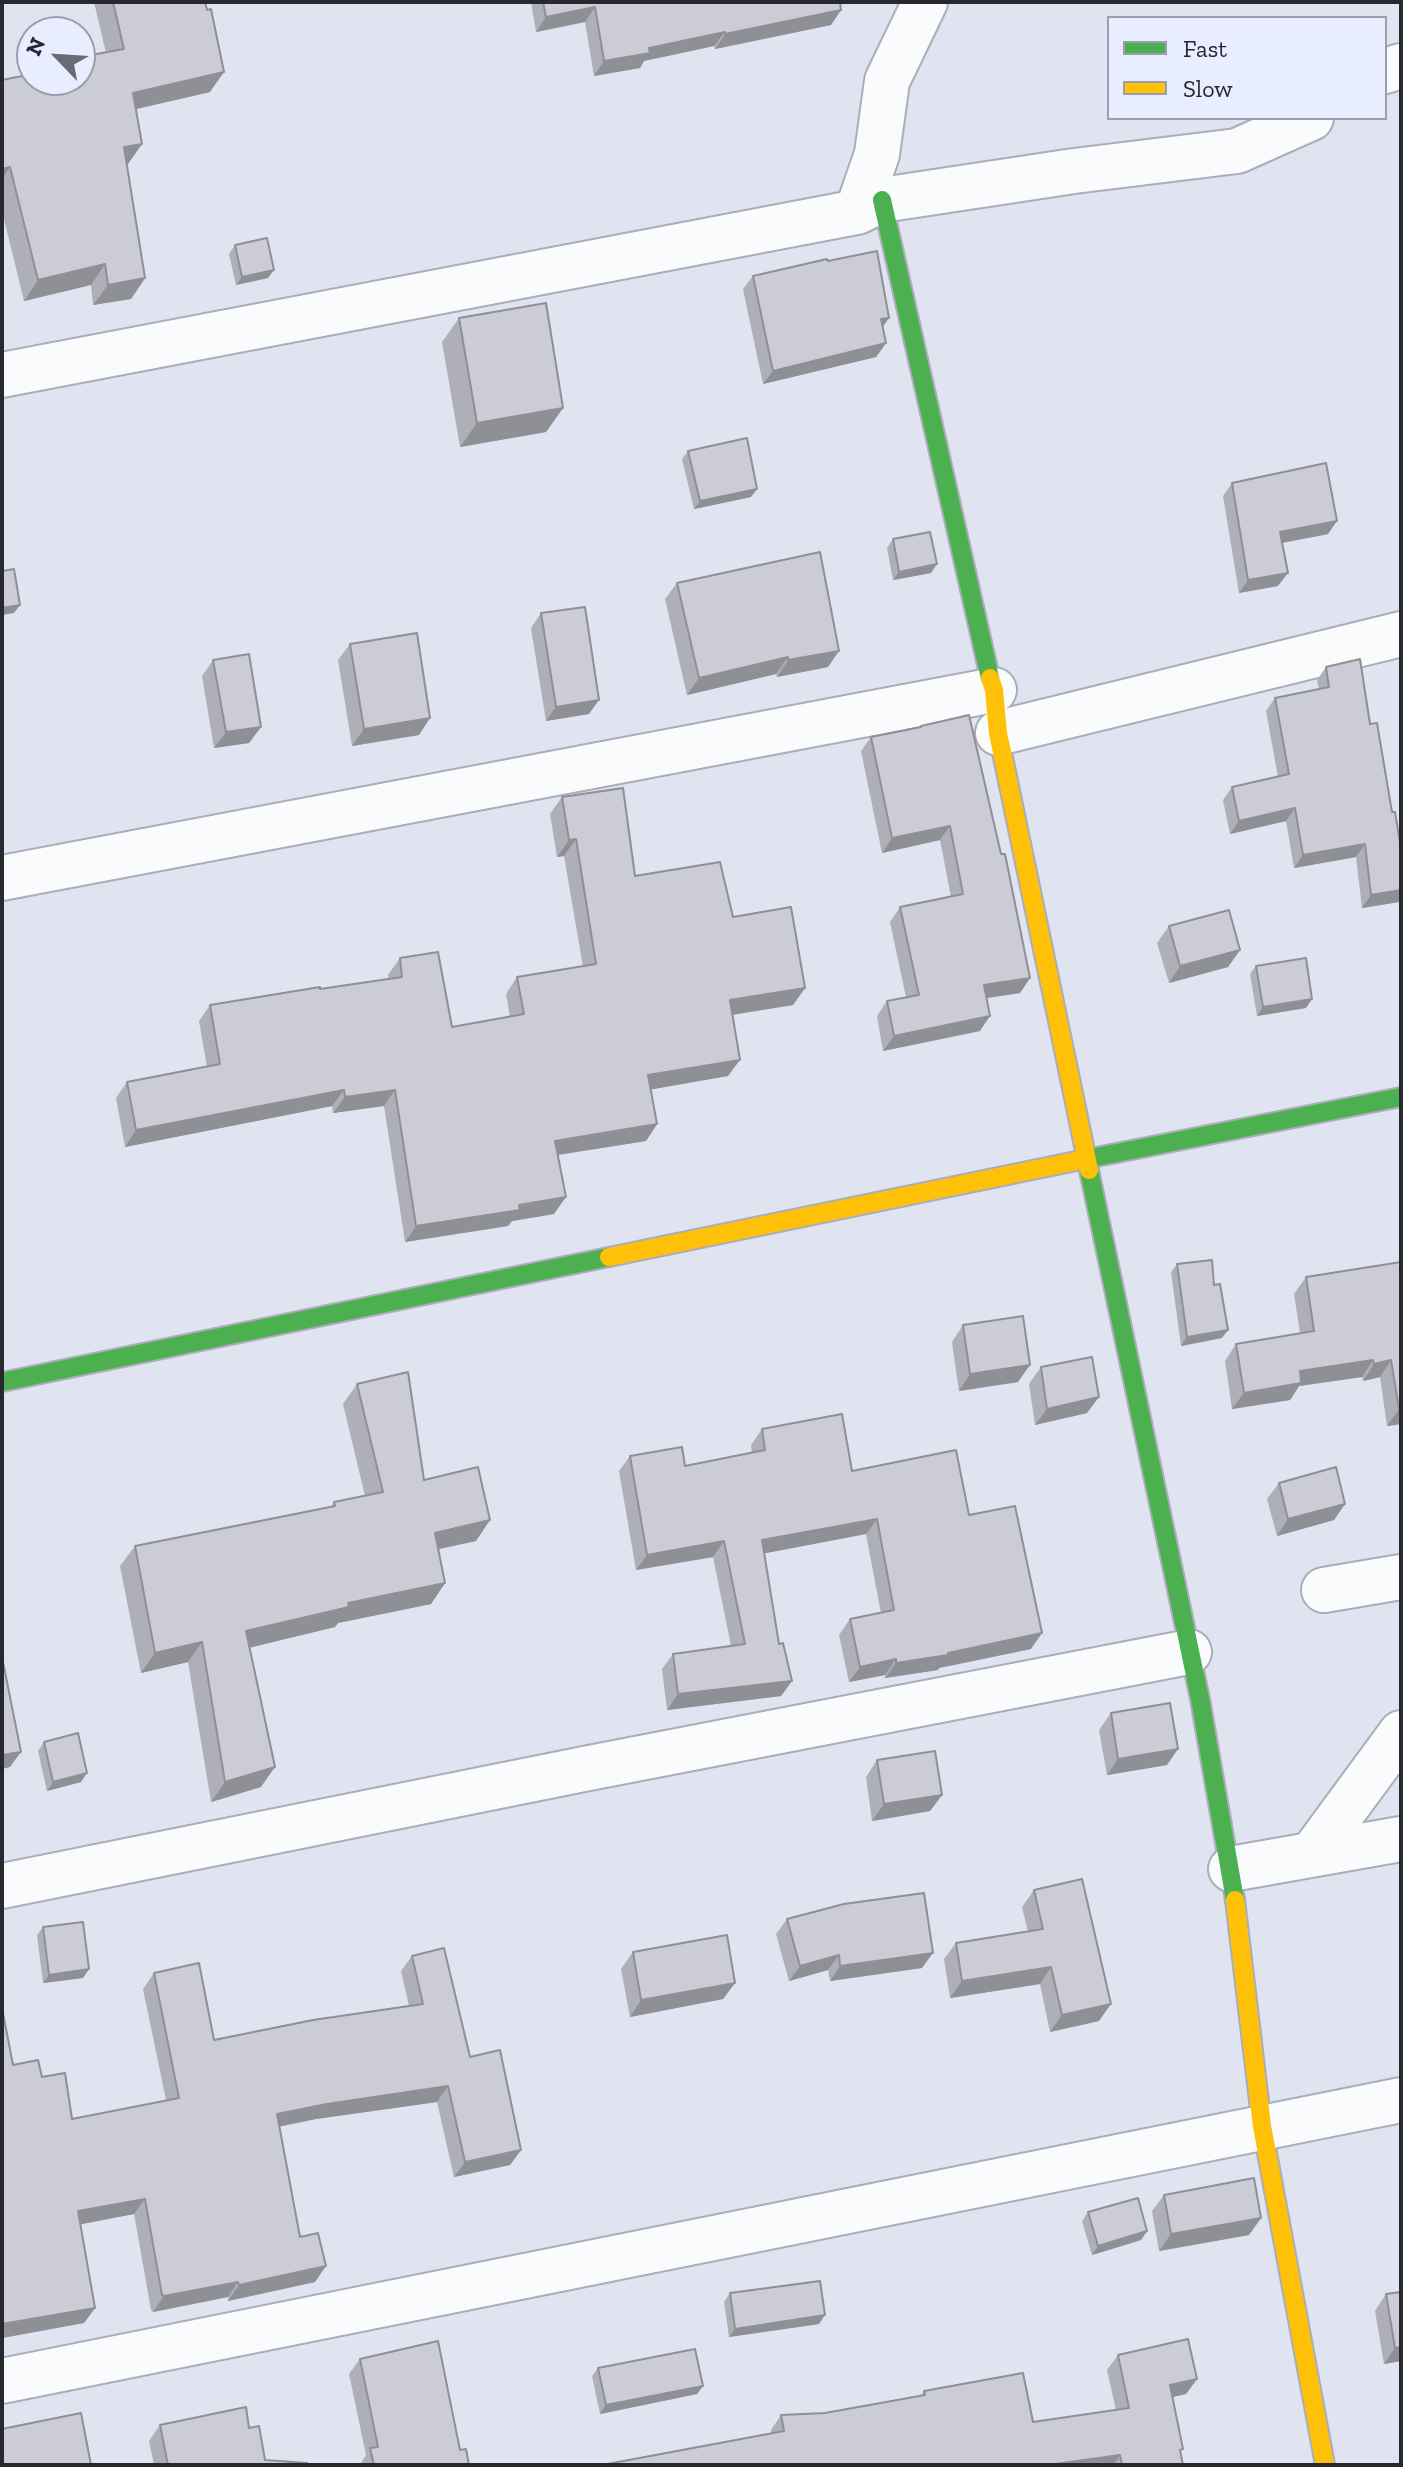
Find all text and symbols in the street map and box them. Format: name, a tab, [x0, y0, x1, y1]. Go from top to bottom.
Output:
north arrow	[16, 16, 96, 96]
legend	[1107, 16, 1387, 120]
text: N	[20, 33, 51, 60]
text: Fast	[1183, 34, 1227, 63]
text: Slow	[1183, 74, 1233, 103]

